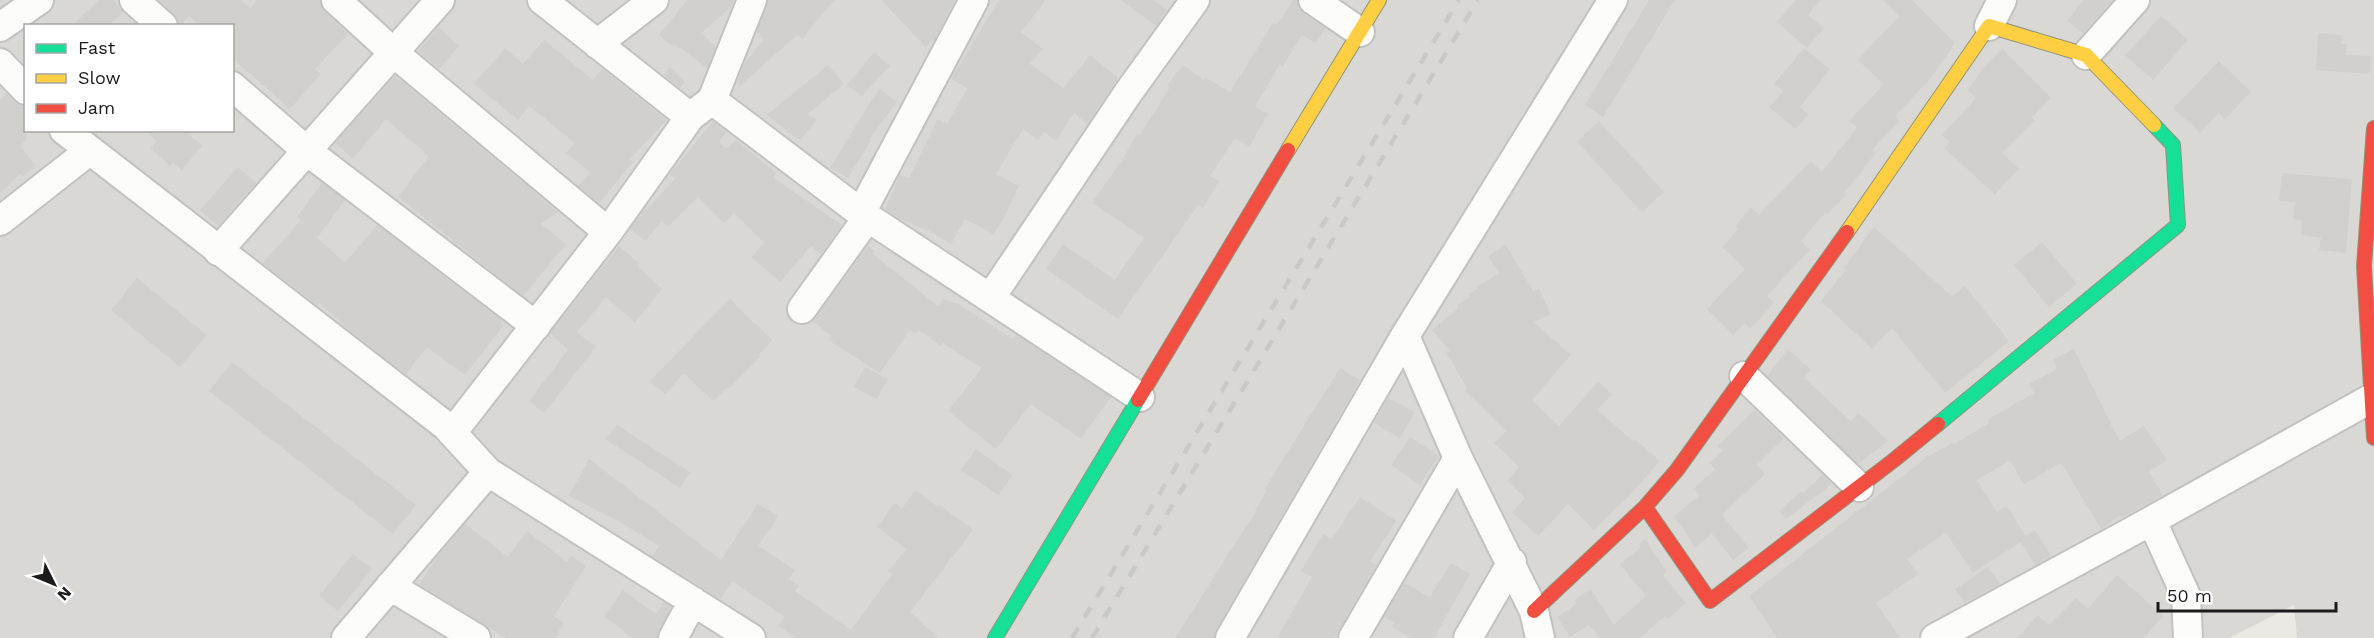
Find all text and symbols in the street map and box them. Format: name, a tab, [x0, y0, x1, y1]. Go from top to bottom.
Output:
legend	[24, 24, 234, 132]
text: Fast	[78, 37, 116, 58]
text: Slow	[78, 67, 121, 88]
text: Jam	[78, 97, 115, 118]
north arrow	[24, 554, 84, 614]
scale bar	[2158, 575, 2336, 613]
text: N	[54, 583, 76, 605]
text: 50 m	[2167, 585, 2212, 606]

